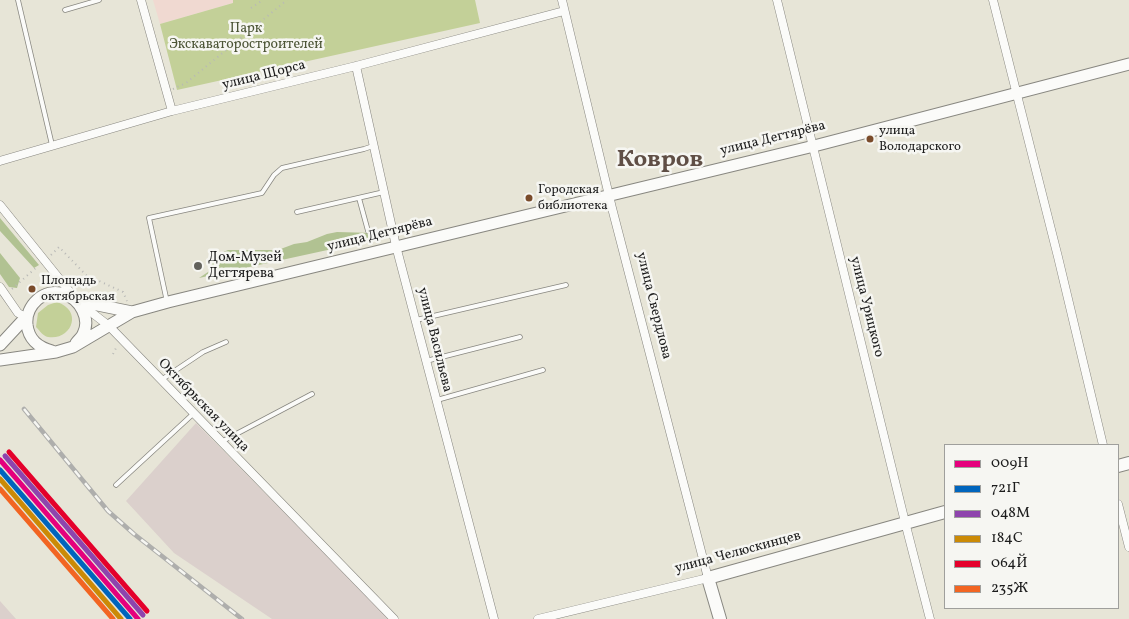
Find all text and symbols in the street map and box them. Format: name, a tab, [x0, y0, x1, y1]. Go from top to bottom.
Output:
park label: Парк Экскаваторостроителей	[169, 21, 323, 54]
street label: улица Щорса	[221, 58, 307, 94]
street label: улица Дегтярёва	[719, 118, 827, 160]
place label: улица Володарского	[879, 124, 961, 155]
marker: улица Володарского	[865, 134, 875, 144]
district label: Ковров	[617, 148, 703, 176]
place label: Городская библиотека	[538, 183, 608, 214]
marker: Городская библиотека	[524, 193, 534, 203]
street label: улица Дегтярёва	[326, 214, 434, 256]
place label: Дом-Музей Дегтярева	[208, 250, 282, 282]
street label: улица Свердлова	[632, 251, 674, 361]
street label: улица Урицкого	[845, 255, 887, 359]
marker: Дом-Музей Дегтярева	[192, 260, 204, 272]
place label: Площадь октябрьская	[41, 274, 115, 305]
marker: Площадь октябрьская	[27, 284, 37, 294]
street label: улица Васильева	[413, 286, 455, 394]
street label: Октябрьская улица	[154, 356, 252, 456]
legend	[944, 444, 1119, 609]
text: 009Н	[991, 453, 1029, 474]
text: 721Г	[991, 478, 1020, 499]
text: 048М	[991, 503, 1030, 524]
street label: улица Челюскинцев	[673, 528, 803, 578]
text: 184С	[991, 528, 1023, 549]
text: 064Й	[991, 553, 1028, 574]
text: 235Ж	[991, 578, 1028, 599]

